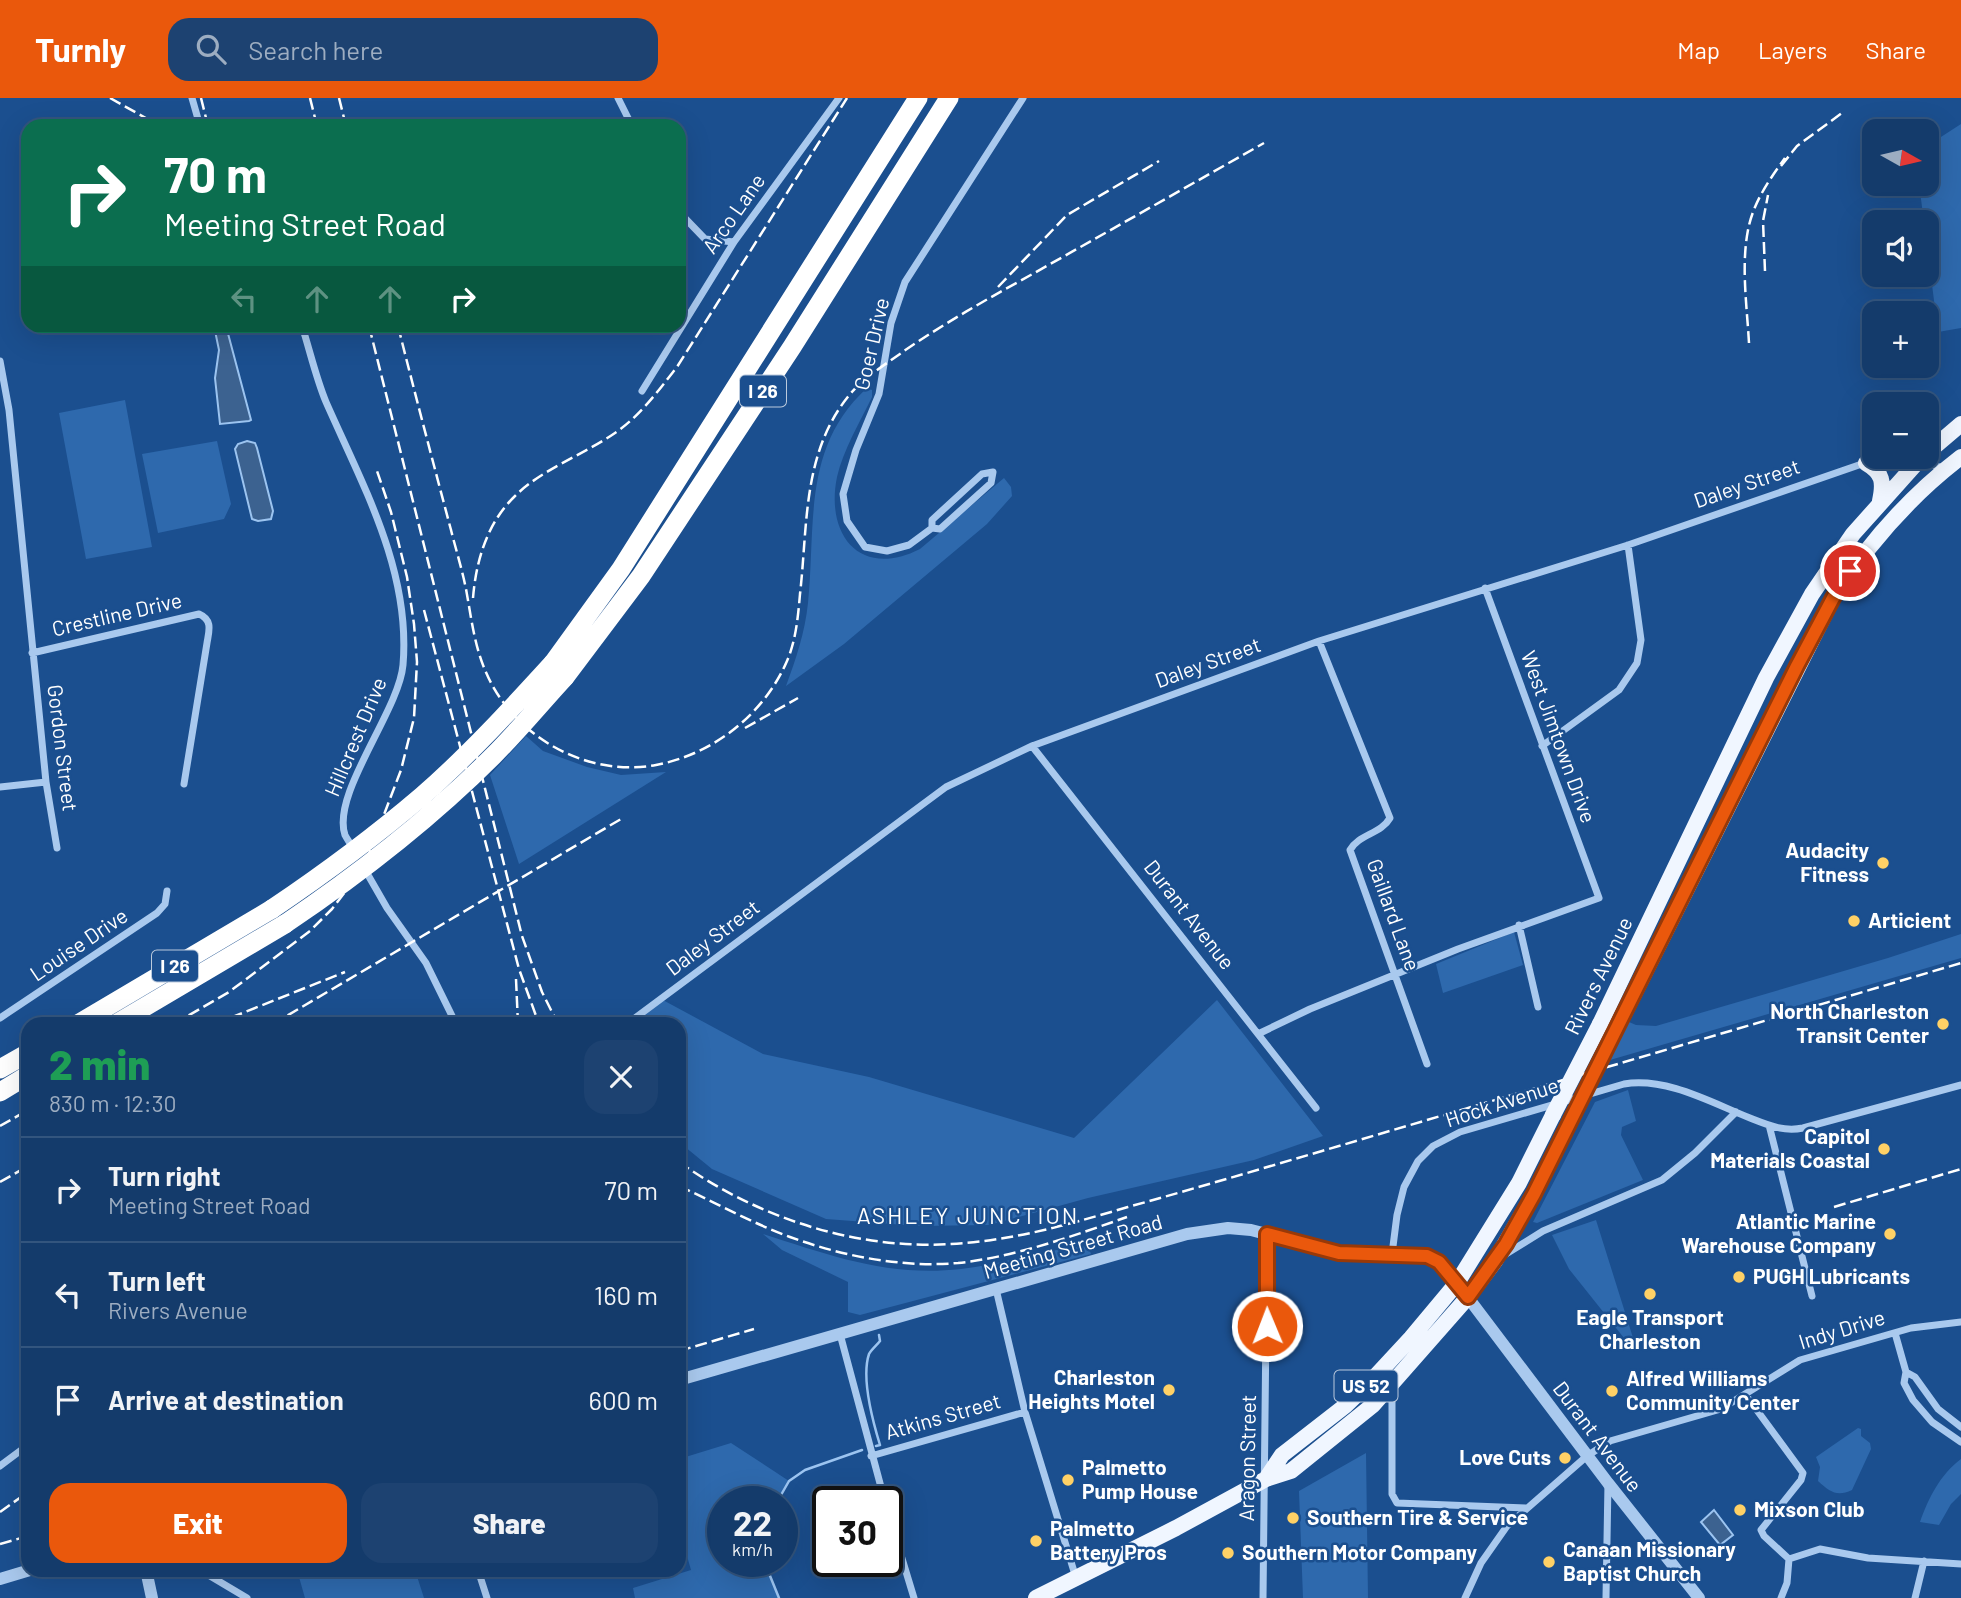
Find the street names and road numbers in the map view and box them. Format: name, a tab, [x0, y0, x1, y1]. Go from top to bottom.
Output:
street label: Arco Lane	[696, 168, 769, 258]
street label: Goer Drive	[848, 295, 893, 392]
road number: I 26	[740, 376, 786, 406]
street label: Daley Street	[1690, 453, 1803, 512]
street label: Crestline Drive	[49, 586, 184, 641]
street label: Daley Street	[1151, 631, 1264, 692]
street label: West Jimtown Drive	[1517, 647, 1602, 826]
street label: Hillcrest Drive	[318, 673, 391, 800]
street label: Gordon Street	[43, 683, 84, 813]
street label: Durant Avenue	[1140, 854, 1241, 974]
street label: Gaillard Lane	[1363, 855, 1426, 974]
street label: Daley Street	[660, 894, 764, 980]
street label: Louise Drive	[25, 902, 132, 986]
street label: Rivers Avenue	[1558, 913, 1637, 1038]
road number: I 26	[152, 950, 198, 982]
street label: Hock Avenue	[1442, 1072, 1561, 1132]
street label: Meeting Street Road	[980, 1208, 1165, 1283]
street label: Indy Drive	[1795, 1304, 1888, 1353]
road number: US 52	[1334, 1370, 1398, 1402]
street label: Durant Avenue	[1548, 1376, 1648, 1496]
street label: Atkins Street	[882, 1387, 1003, 1444]
street label: Aragon Street	[1233, 1394, 1260, 1521]

